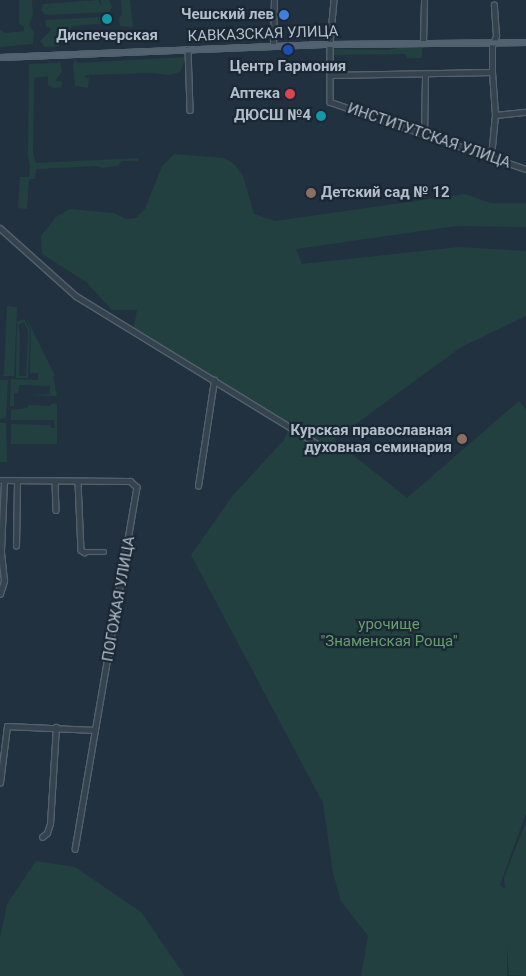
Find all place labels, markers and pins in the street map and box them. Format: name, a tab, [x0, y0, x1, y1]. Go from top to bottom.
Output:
place label: Чешский лев	[181, 6, 274, 24]
marker: Чешский лев	[278, 9, 290, 21]
marker: Диспечерская	[101, 13, 113, 25]
place label: Диспечерская	[56, 27, 158, 45]
marker: Центр Гармония	[282, 44, 294, 56]
place label: Центр Гармония	[230, 58, 346, 76]
place label: Аптека	[230, 85, 280, 103]
marker: Аптека	[284, 88, 296, 100]
place label: ДЮСШ №4	[234, 107, 311, 125]
marker: ДЮСШ №4	[315, 110, 327, 122]
place label: Детский сад № 12	[321, 184, 449, 202]
marker: Детский сад № 12	[305, 187, 317, 199]
place label: Курская православная духовная семинария	[291, 421, 452, 456]
marker: Курская православная духовная семинария	[456, 433, 468, 445]

